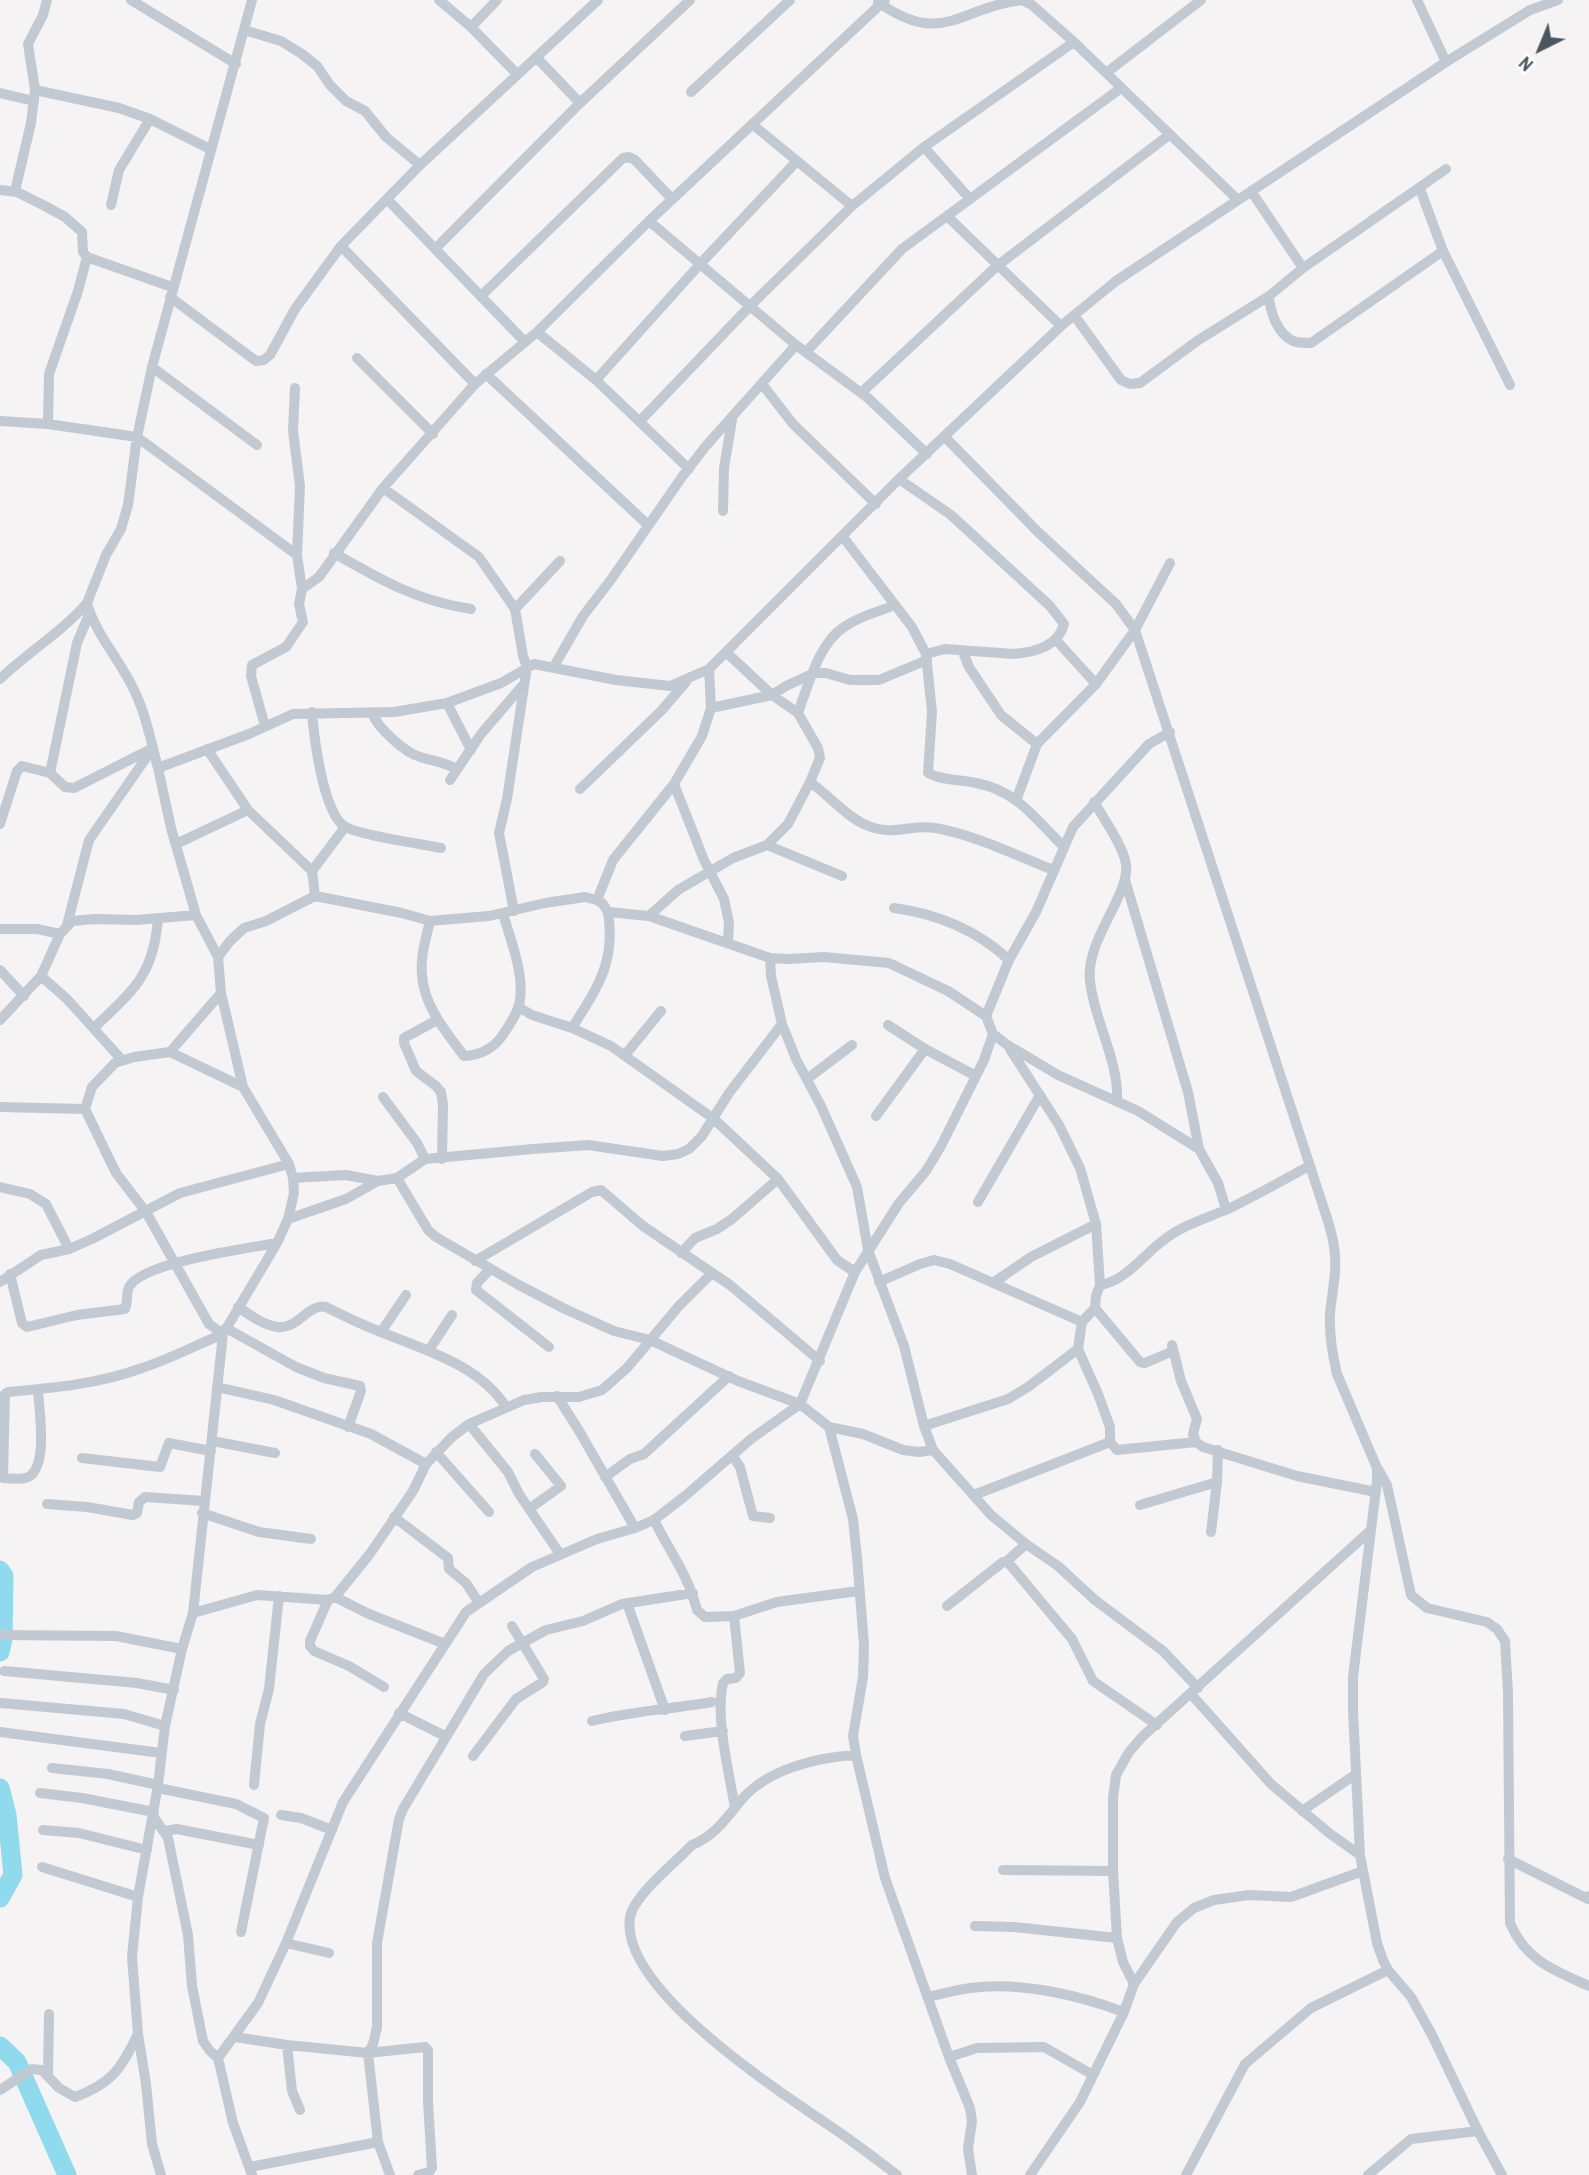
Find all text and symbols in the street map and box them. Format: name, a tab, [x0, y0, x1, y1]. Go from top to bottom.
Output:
north arrow	[1505, 14, 1575, 84]
text: N	[1513, 51, 1539, 78]

